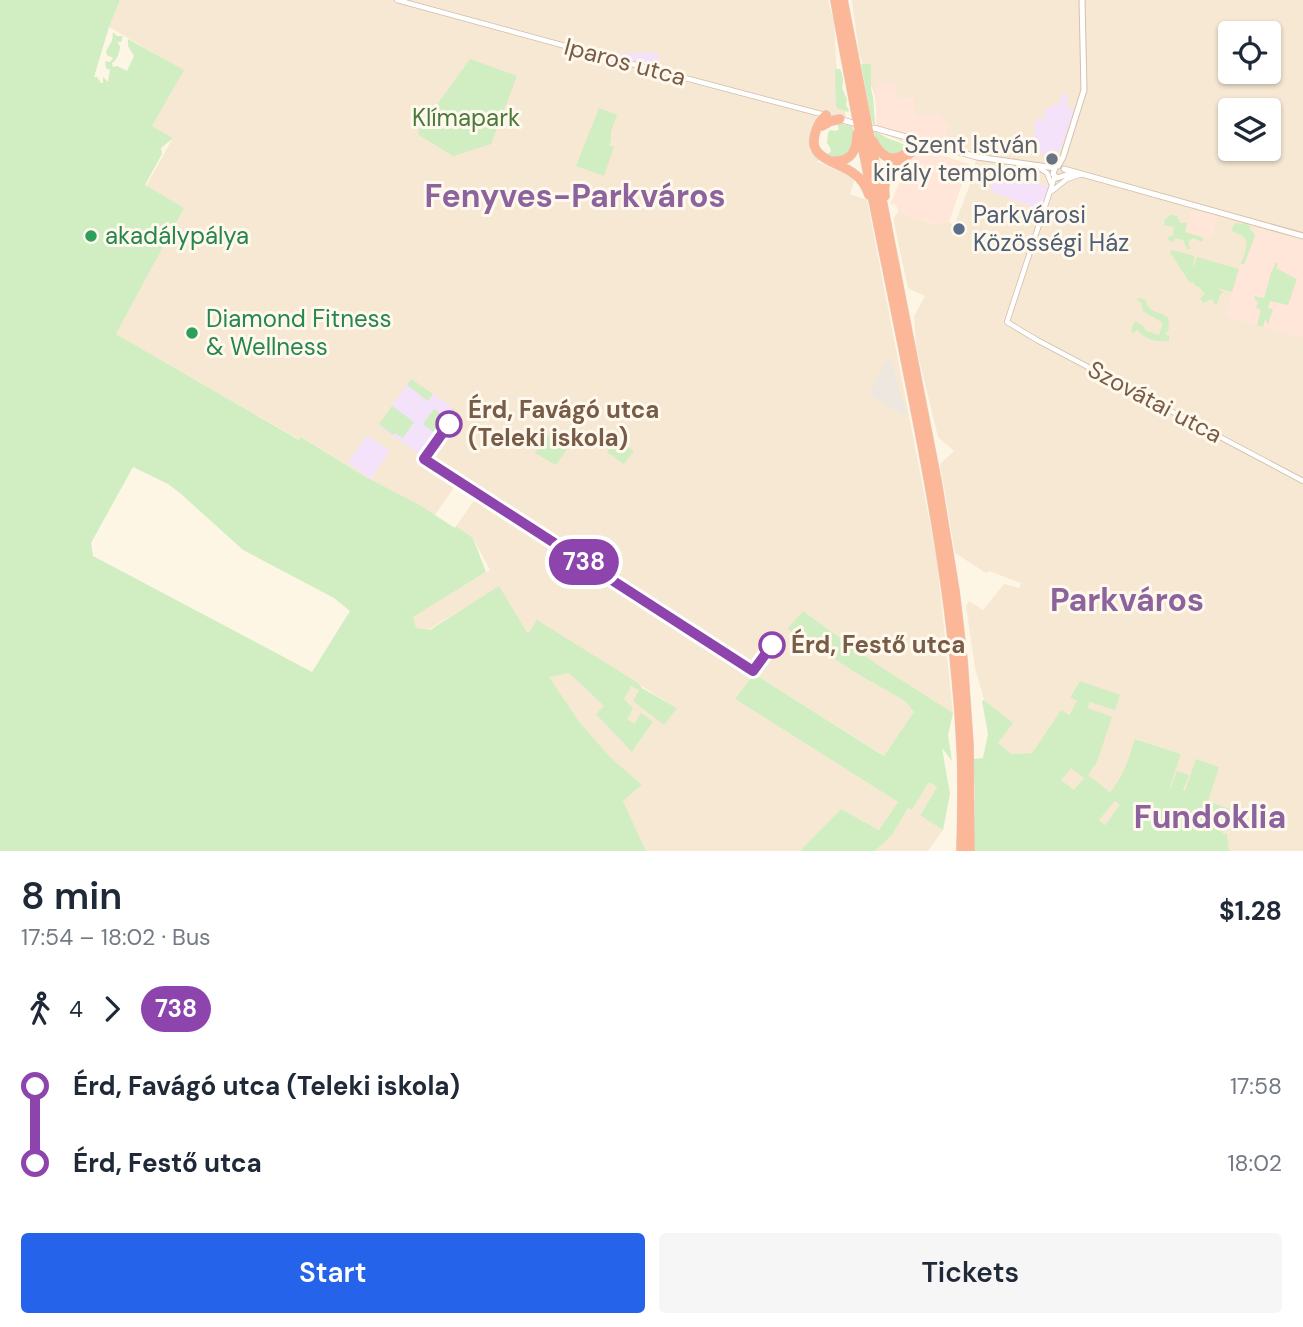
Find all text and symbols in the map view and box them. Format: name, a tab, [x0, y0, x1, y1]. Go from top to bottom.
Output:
map controls	[1218, 21, 1281, 161]
button: locate	[1218, 21, 1281, 84]
street label: Iparos utca	[561, 30, 689, 93]
button: layers	[1218, 98, 1281, 161]
park label: Klímapark	[412, 102, 520, 133]
place label: Szent István király templom	[873, 129, 1038, 188]
marker: Szent István király templom	[1044, 151, 1060, 167]
district label: Fenyves-Parkváros	[425, 175, 725, 217]
place label: Parkvárosi Közösségi Ház	[973, 199, 1129, 258]
place label: akadálypálya	[105, 220, 249, 251]
marker: Parkvárosi Közösségi Ház	[951, 221, 967, 237]
marker: akadálypálya	[83, 228, 99, 244]
place label: Diamond Fitness & Wellness	[206, 303, 392, 362]
marker: Diamond Fitness & Wellness	[184, 325, 200, 341]
street label: Szovátai utca	[1083, 353, 1228, 450]
place label: Érd, Favágó utca (Teleki iskola)	[468, 393, 659, 453]
marker: Érd, Favágó utca (Teleki iskola)	[436, 411, 462, 437]
line badge: 738	[544, 539, 624, 585]
text: 738	[563, 546, 605, 577]
district label: Parkváros	[1050, 579, 1204, 621]
place label: Érd, Festő utca	[791, 628, 965, 660]
marker: Érd, Festő utca	[759, 632, 785, 658]
district label: Fundoklia	[1134, 796, 1286, 838]
text: 8 min	[21, 871, 122, 921]
text: $1.28	[1219, 894, 1282, 928]
text: 17:54 – 18:02 · Bus	[21, 922, 211, 952]
icon: walk	[21, 990, 59, 1028]
icon: forward	[93, 990, 131, 1028]
text: 738	[155, 993, 197, 1024]
text: 4	[69, 994, 83, 1024]
text: Érd, Favágó utca (Teleki iskola)	[73, 1069, 460, 1103]
text: 17:58	[1230, 1071, 1282, 1101]
text: Érd, Festő utca	[73, 1146, 262, 1180]
text: 18:02	[1227, 1148, 1282, 1178]
button: Start	[21, 1233, 645, 1313]
button: Tickets	[659, 1233, 1282, 1313]

